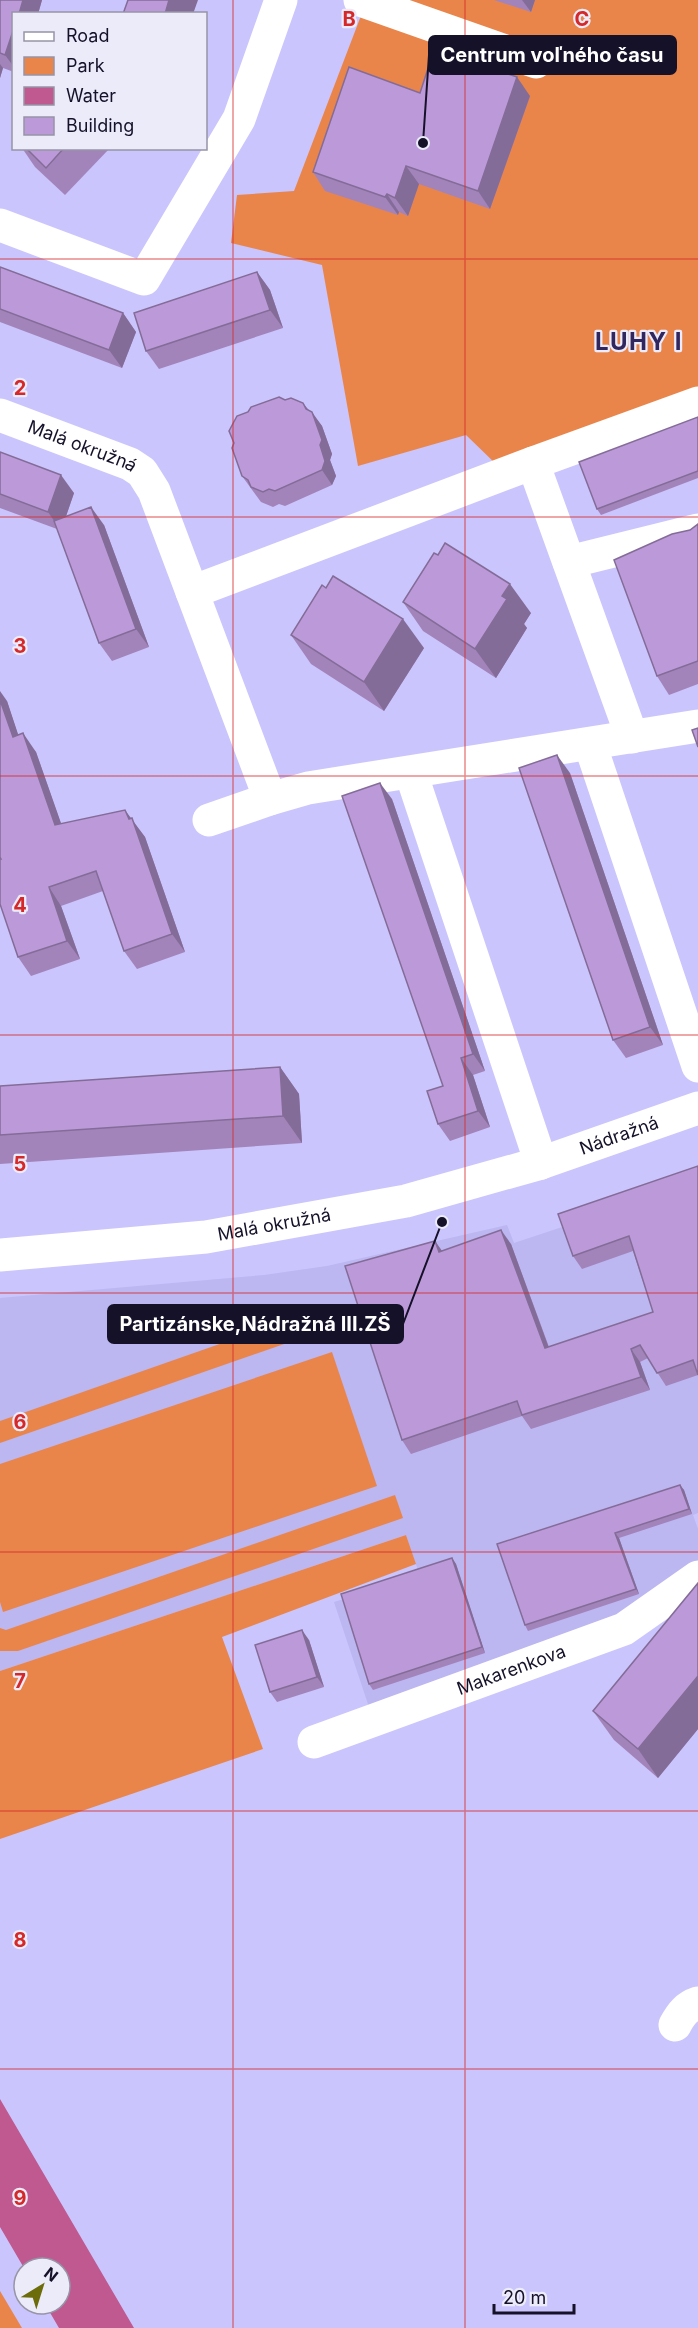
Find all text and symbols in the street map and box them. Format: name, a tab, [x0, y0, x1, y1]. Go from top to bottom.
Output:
text: B	[342, 7, 356, 31]
text: C	[575, 7, 589, 31]
legend	[12, 12, 207, 150]
text: Road	[66, 25, 109, 46]
callout: Centrum voľného času	[429, 36, 676, 74]
text: Centrum voľného času	[441, 43, 663, 67]
text: Park	[66, 55, 105, 76]
text: Water	[66, 85, 116, 106]
text: Building	[66, 115, 134, 136]
district label: LUHY I	[595, 327, 683, 356]
text: 2	[14, 376, 26, 400]
street label: Malá okružná	[25, 416, 141, 476]
text: 3	[14, 634, 26, 658]
text: 4	[13, 893, 27, 917]
street label: Nádražná	[577, 1112, 661, 1159]
text: 5	[14, 1152, 26, 1176]
street label: Malá okružná	[216, 1204, 332, 1245]
callout: Partizánske,Nádražná III.ZŠ	[108, 1305, 403, 1343]
text: Partizánske,Nádražná III.ZŠ	[119, 1312, 391, 1336]
text: 6	[14, 1410, 27, 1434]
street label: Makarenkova	[454, 1640, 568, 1699]
text: 7	[14, 1669, 26, 1693]
text: 8	[13, 1928, 27, 1952]
text: 9	[14, 2186, 27, 2210]
north arrow	[12, 2256, 72, 2316]
text: N	[40, 2263, 62, 2286]
scale bar	[494, 2277, 574, 2315]
text: 20 m	[503, 2287, 546, 2308]

